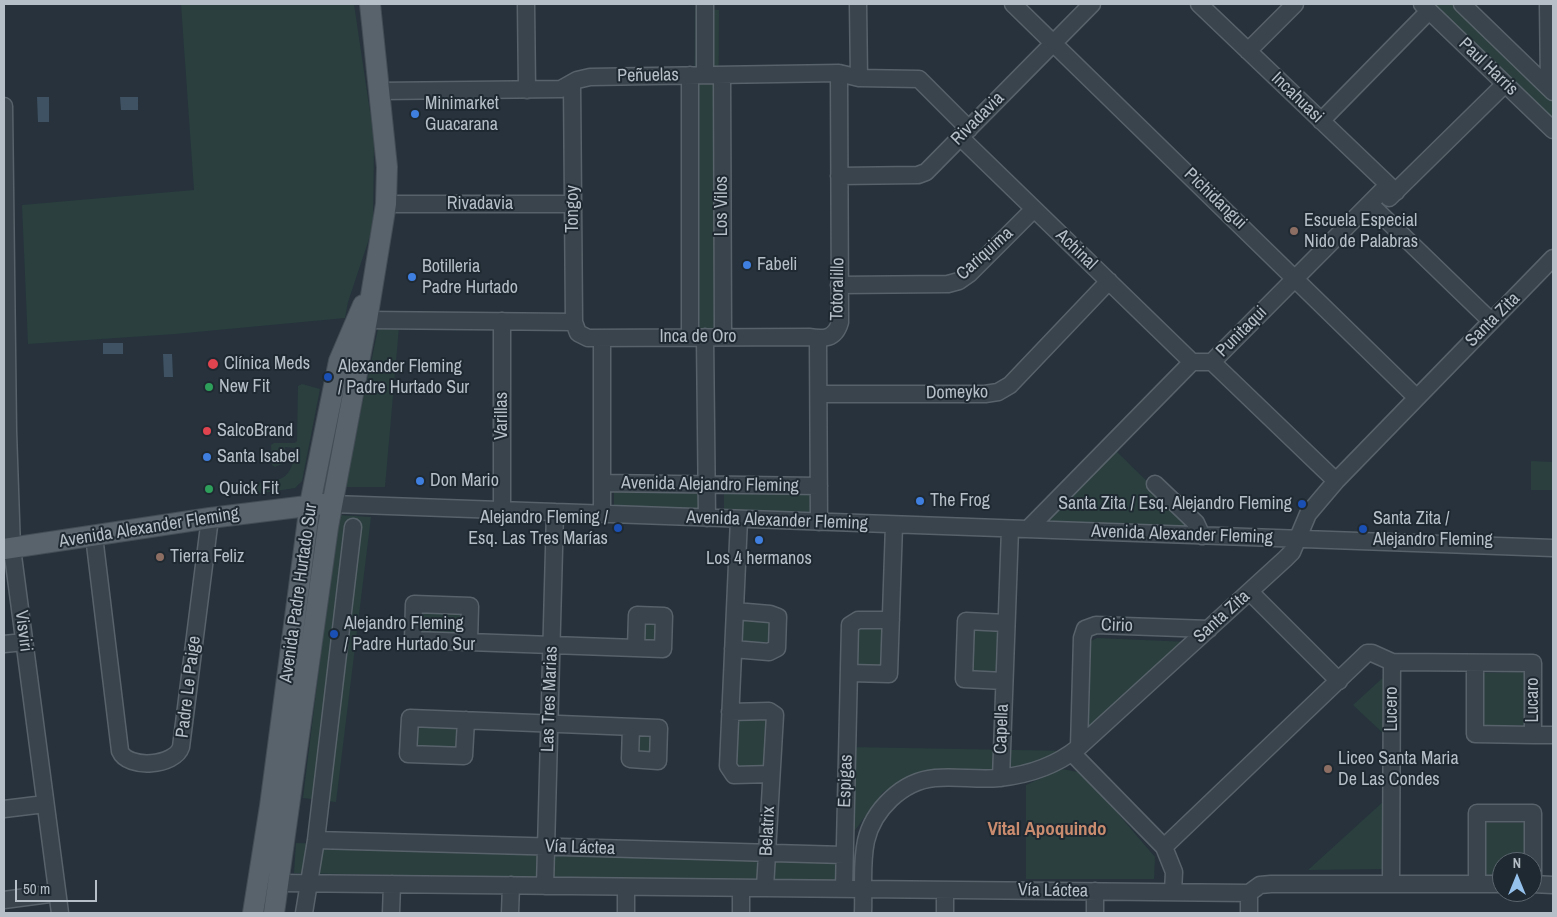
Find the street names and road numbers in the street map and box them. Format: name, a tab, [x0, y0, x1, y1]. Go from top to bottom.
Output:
street label: Paul Harris	[1454, 34, 1522, 100]
street label: Peñuelas	[617, 65, 679, 87]
street label: Incahuasi	[1266, 68, 1328, 128]
street label: Rivadavia	[947, 88, 1009, 150]
street label: Pichidangui	[1179, 164, 1251, 234]
street label: Los Vilos	[711, 176, 733, 236]
street label: Tongoy	[562, 185, 584, 233]
street label: Rivadavia	[447, 193, 513, 215]
street label: Cariquima	[952, 223, 1018, 285]
street label: Achinal	[1051, 225, 1101, 275]
street label: Totoralillo	[827, 257, 849, 321]
street label: Santa Zita	[1461, 288, 1525, 352]
street label: Punitaqui	[1212, 302, 1272, 362]
street label: Inca de Oro	[659, 326, 737, 348]
street label: Domeyko	[926, 382, 988, 404]
street label: Varillas	[491, 392, 513, 440]
street label: Avenida Alejandro Fleming	[621, 473, 799, 497]
street label: Avenida Padre Hurtado Sur	[276, 502, 322, 684]
street label: Avenida Alexander Fleming	[57, 503, 241, 553]
street label: Avenida Alexander Fleming	[686, 507, 868, 535]
street label: Avenida Alexander Fleming	[1091, 521, 1273, 549]
street label: Santa Zita	[1189, 586, 1255, 648]
street label: Visviri	[10, 609, 36, 653]
street label: Cirio	[1101, 615, 1133, 637]
street label: Padre Le Paige	[172, 635, 206, 739]
street label: Las Tres Marias	[537, 646, 563, 752]
street label: Lucaro	[1522, 677, 1544, 723]
street label: Lucero	[1381, 686, 1403, 732]
street label: Capella	[990, 704, 1014, 754]
street label: Espigas	[834, 754, 858, 808]
street label: Belatrix	[756, 805, 780, 857]
street label: Vía Láctea	[544, 836, 616, 860]
street label: Vía Láctea	[1018, 880, 1088, 902]

